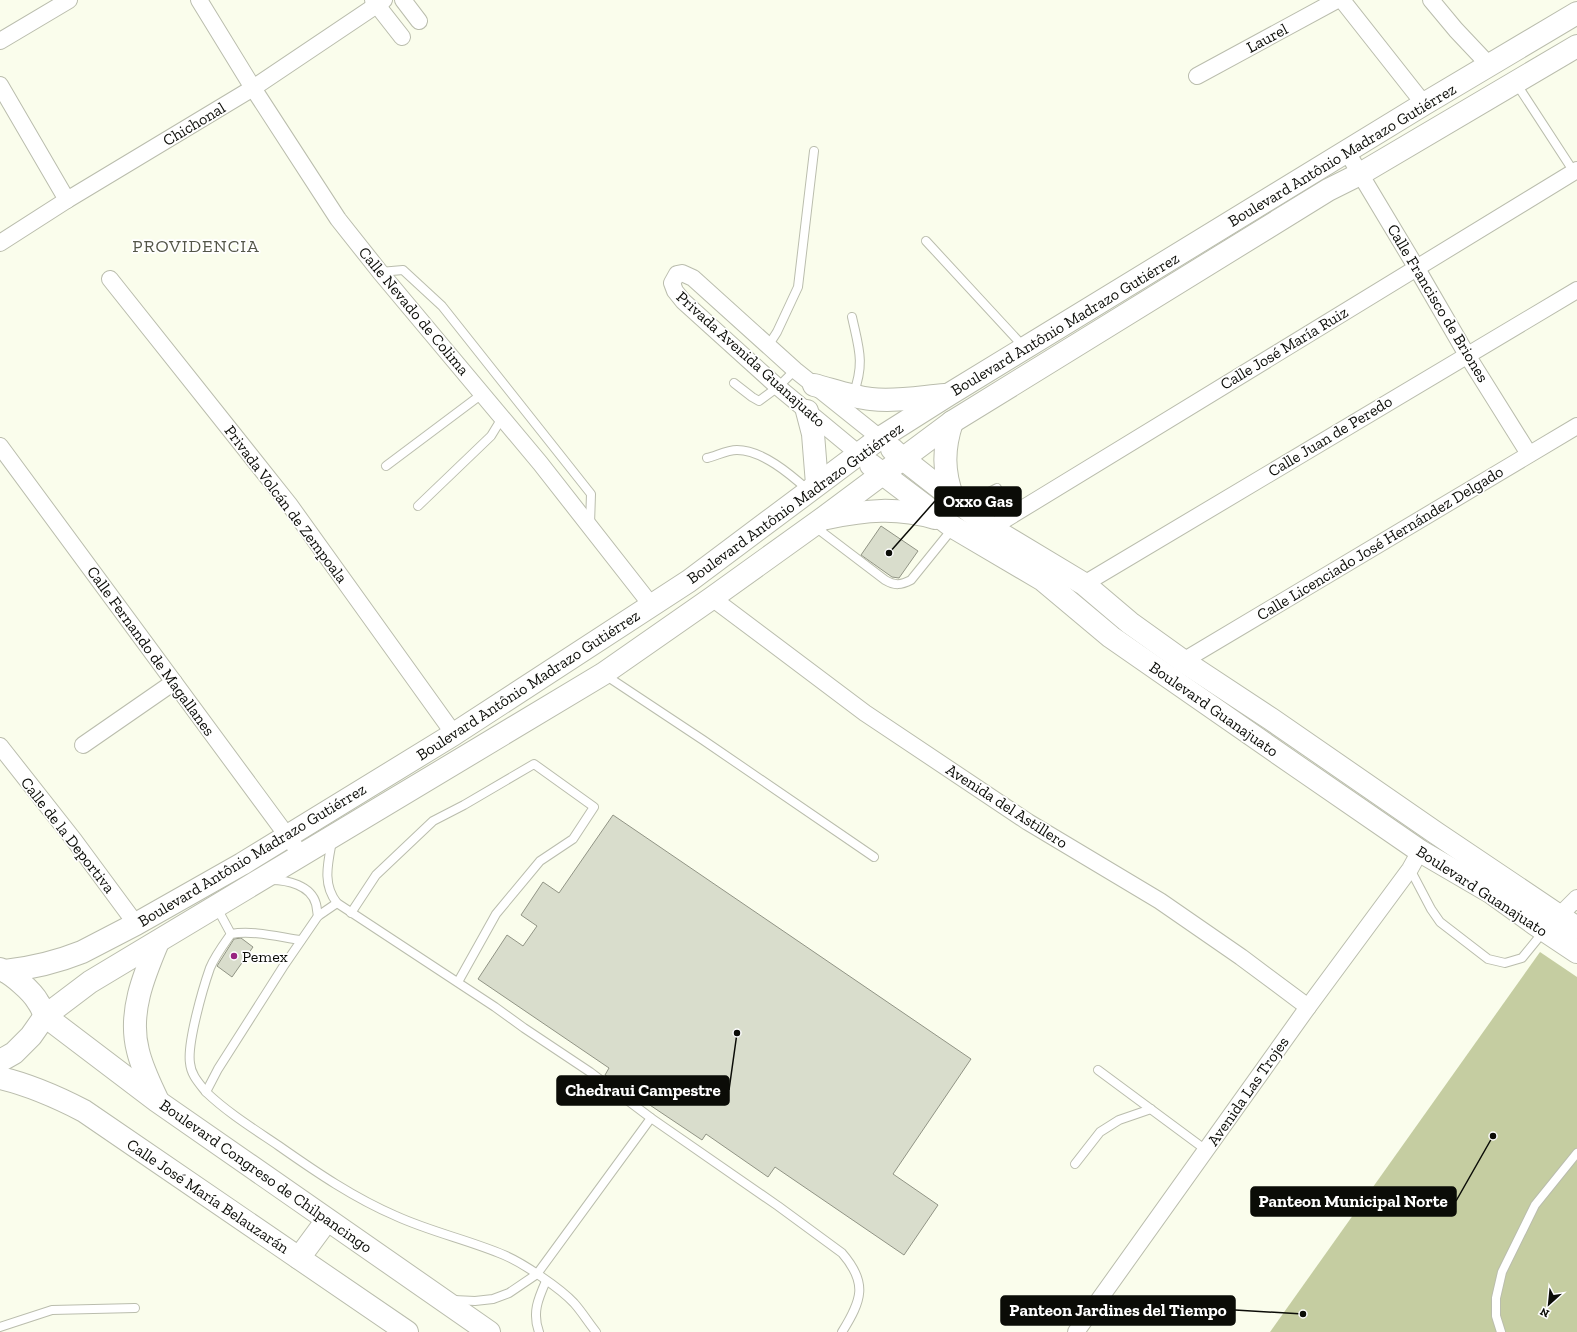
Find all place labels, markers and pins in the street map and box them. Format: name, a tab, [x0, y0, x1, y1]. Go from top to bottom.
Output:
callout: Oxxo Gas	[935, 487, 1021, 516]
place label: Pemex	[242, 947, 288, 966]
marker: Pemex	[229, 951, 239, 961]
callout: Chedraui Campestre	[557, 1076, 729, 1105]
callout: Panteon Municipal Norte	[1251, 1187, 1456, 1216]
callout: Panteon Jardines del Tiempo	[1001, 1296, 1235, 1325]

